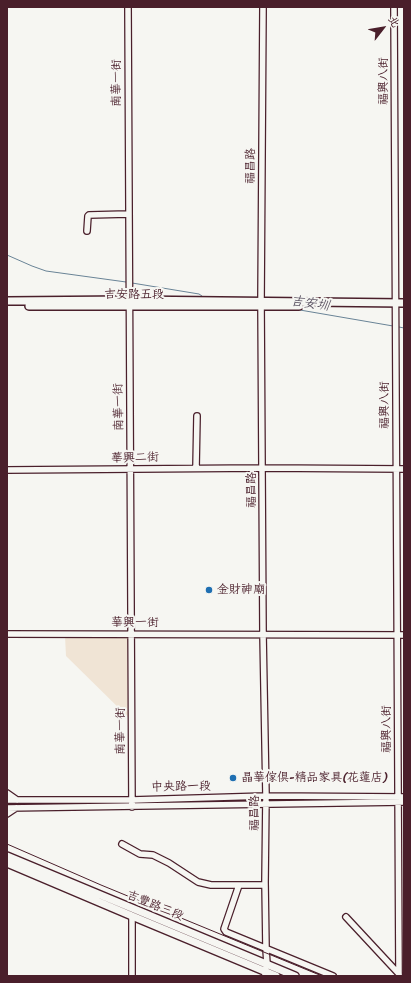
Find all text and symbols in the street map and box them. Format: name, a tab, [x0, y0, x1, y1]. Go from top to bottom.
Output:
north arrow	[363, 8, 403, 48]
text: 北	[383, 12, 405, 31]
street label: 福興八街	[377, 57, 391, 105]
street label: 南華一街	[110, 59, 124, 107]
street label: 福昌路	[243, 148, 259, 184]
street label: 吉安路五段	[104, 288, 164, 302]
water label: 吉安圳	[290, 294, 330, 314]
street label: 福興八街	[378, 381, 392, 429]
street label: 南華一街	[111, 383, 127, 431]
street label: 華興二街	[111, 450, 159, 466]
street label: 福昌路	[245, 472, 259, 508]
place label: 金財神廟	[217, 583, 265, 597]
marker: 金財神廟	[204, 585, 214, 595]
street label: 華興一街	[111, 616, 159, 630]
street label: 福興八街	[380, 705, 394, 753]
street label: 南華一街	[114, 707, 128, 755]
place label: 晶華傢俱-精品家具(花蓮店)	[241, 771, 387, 785]
marker: 晶華傢俱-精品家具(花蓮店)	[228, 773, 238, 783]
street label: 中央路一段	[151, 779, 211, 795]
street label: 福昌路	[248, 795, 262, 831]
street label: 吉豐路三段	[124, 888, 186, 924]

